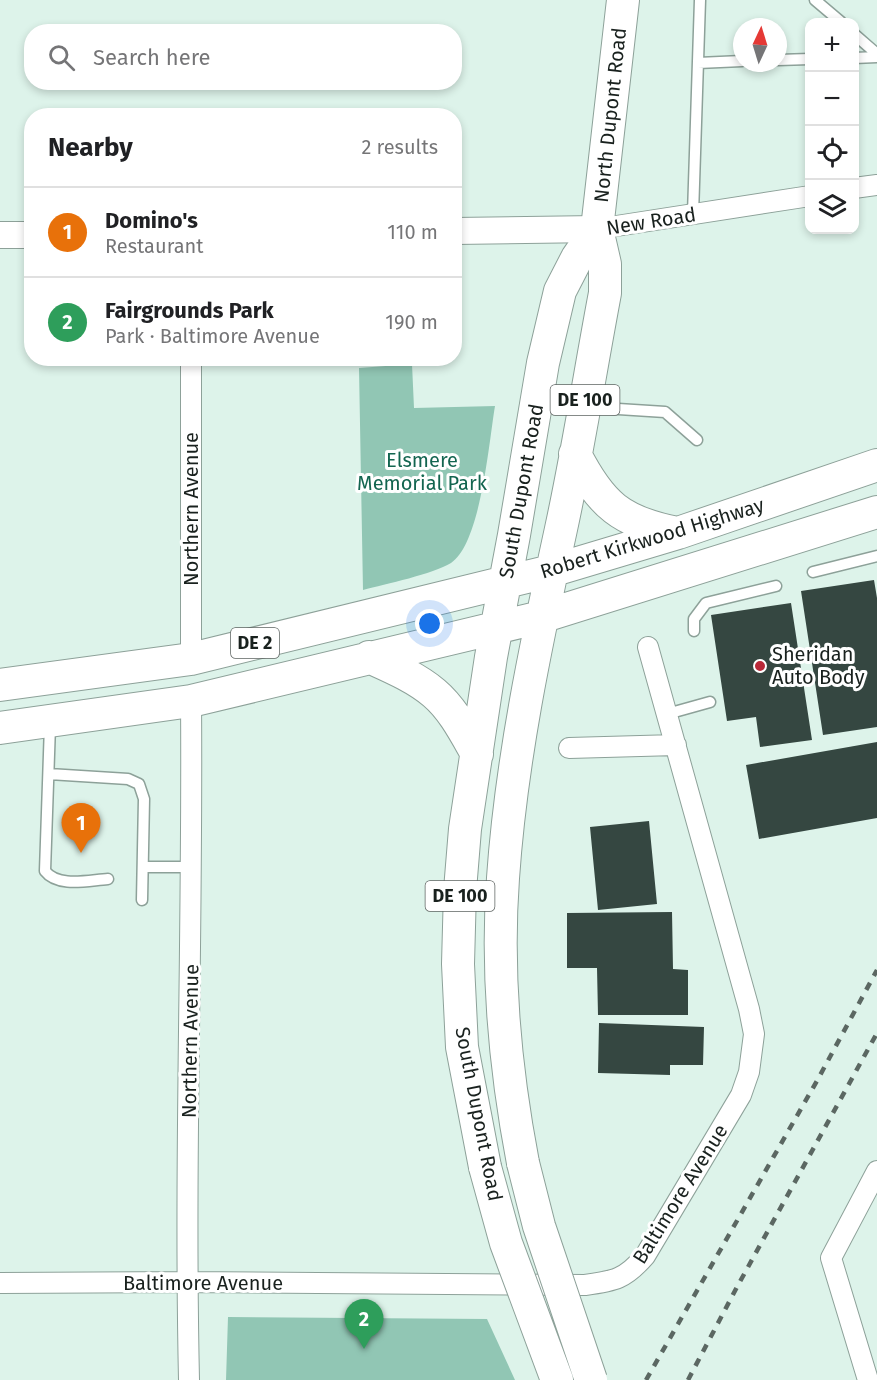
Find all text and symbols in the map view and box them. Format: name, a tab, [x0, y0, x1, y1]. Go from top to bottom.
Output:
north arrow	[733, 18, 787, 72]
map controls	[805, 18, 859, 234]
button: +	[805, 18, 859, 72]
search box	[24, 24, 462, 90]
street label: North Dupont Road	[589, 26, 631, 204]
icon: search	[45, 41, 78, 74]
text: Search here	[93, 44, 211, 71]
button: −	[805, 72, 859, 126]
button: locate	[805, 126, 859, 180]
text: Nearby	[48, 132, 133, 163]
text: 2 results	[361, 135, 438, 159]
button: layers	[805, 180, 859, 234]
street label: New Road	[605, 202, 697, 240]
text: Domino's	[105, 207, 198, 234]
text: 1	[63, 220, 72, 244]
text: 110 m	[387, 220, 438, 244]
text: Restaurant	[105, 234, 203, 258]
text: Fairgrounds Park	[105, 297, 274, 324]
text: 2	[62, 310, 73, 334]
text: 190 m	[385, 310, 438, 334]
text: Park · Baltimore Avenue	[105, 324, 320, 348]
road number: DE 100	[550, 385, 620, 415]
street label: South Dupont Road	[494, 402, 548, 580]
street label: Northern Avenue	[179, 432, 203, 586]
park label: Elsmere Memorial Park	[357, 448, 488, 495]
street label: Robert Kirkwood Highway	[537, 492, 767, 583]
your location	[415, 609, 444, 638]
road number: DE 2	[231, 628, 279, 658]
place label: Sheridan Auto Body	[772, 642, 865, 689]
marker: Sheridan Auto Body	[753, 659, 767, 673]
pin: 1	[62, 804, 100, 853]
road number: DE 100	[426, 881, 494, 911]
street label: Northern Avenue	[177, 964, 203, 1118]
street label: South Dupont Road	[450, 1025, 508, 1203]
street label: Baltimore Avenue	[627, 1120, 733, 1268]
street label: Baltimore Avenue	[123, 1271, 283, 1295]
pin: 2	[344, 1300, 384, 1349]

